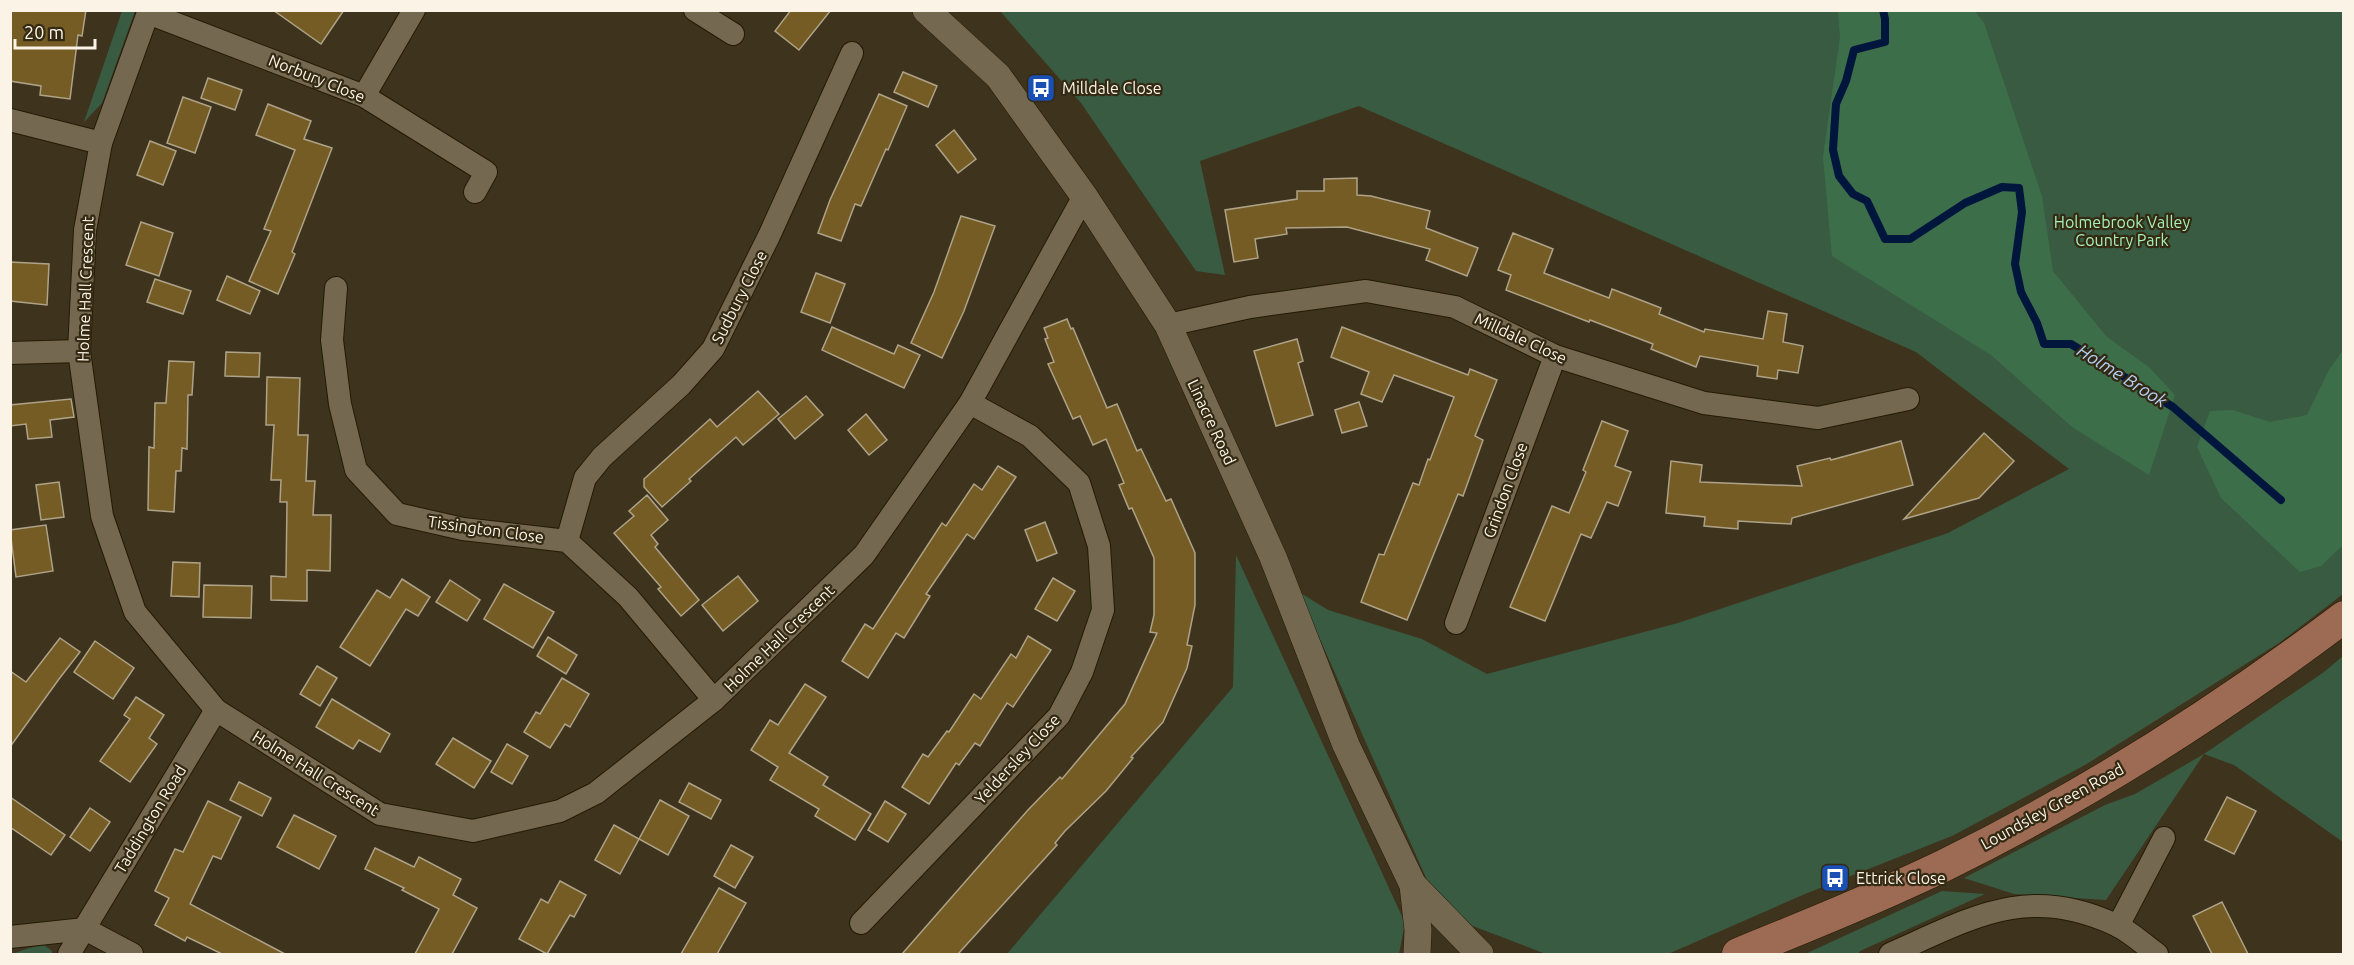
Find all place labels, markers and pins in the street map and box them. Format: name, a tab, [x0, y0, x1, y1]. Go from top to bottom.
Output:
bus stop icon: Milldale Close	[1025, 72, 1057, 104]
place label: Milldale Close	[1062, 79, 1162, 97]
bus stop icon: Ettrick Close	[1819, 862, 1851, 894]
place label: Ettrick Close	[1856, 869, 1946, 887]

